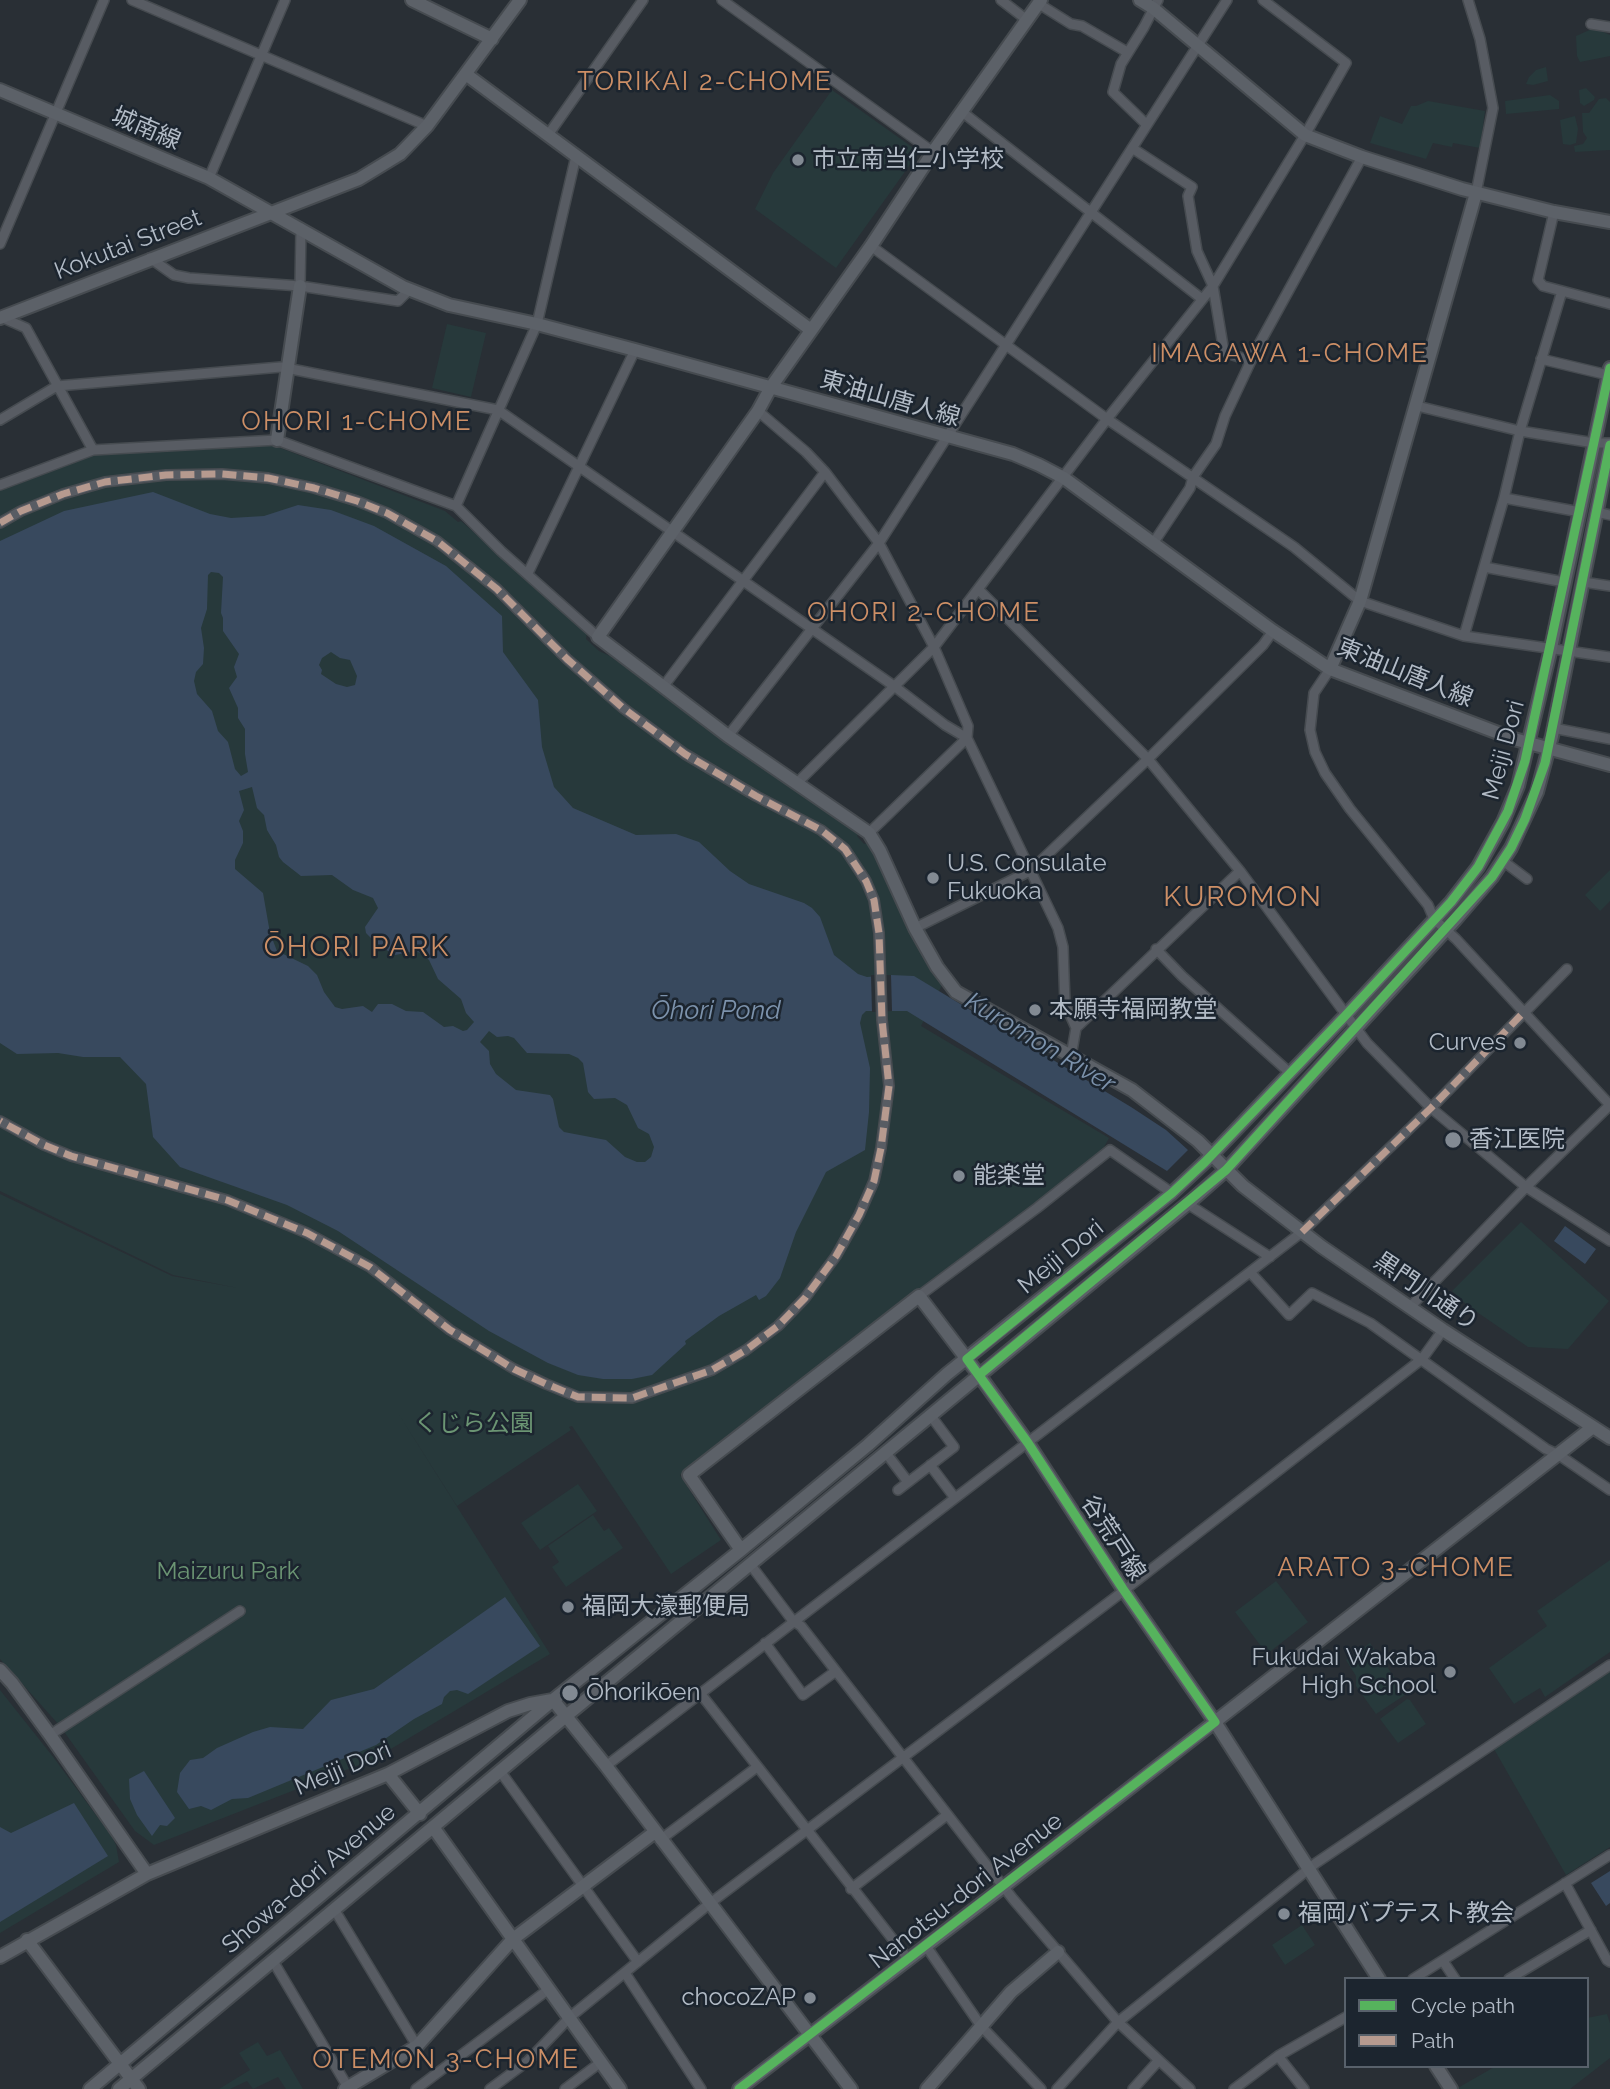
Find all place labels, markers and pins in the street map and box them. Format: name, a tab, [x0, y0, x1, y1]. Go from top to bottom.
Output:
place label: 市立南当仁小学校	[812, 146, 1004, 174]
marker: 市立南当仁小学校	[790, 152, 806, 168]
place label: U.S. Consulate Fukuoka	[947, 850, 1107, 906]
marker: U.S. Consulate Fukuoka	[925, 870, 941, 886]
place label: 本願寺福岡教堂	[1049, 996, 1217, 1024]
marker: 本願寺福岡教堂	[1027, 1002, 1043, 1018]
place label: Curves	[1429, 1029, 1506, 1057]
marker: Curves	[1512, 1035, 1528, 1051]
place label: 香江医院	[1469, 1126, 1565, 1154]
marker: 香江医院	[1443, 1130, 1463, 1150]
place label: 能楽堂	[973, 1162, 1045, 1190]
marker: 能楽堂	[951, 1168, 967, 1184]
place label: 福岡大濠郵便局	[582, 1593, 750, 1621]
marker: 福岡大濠郵便局	[560, 1599, 576, 1615]
place label: Fukudai Wakaba High School	[1251, 1644, 1436, 1700]
marker: Fukudai Wakaba High School	[1442, 1664, 1458, 1680]
place label: Ōhorikōen	[586, 1679, 700, 1707]
marker: Ōhorikōen	[560, 1683, 580, 1703]
place label: 福岡バプテスト教会	[1298, 1900, 1514, 1928]
marker: 福岡バプテスト教会	[1276, 1906, 1292, 1922]
place label: chocoZAP	[681, 1984, 796, 2012]
marker: chocoZAP	[802, 1990, 818, 2006]

